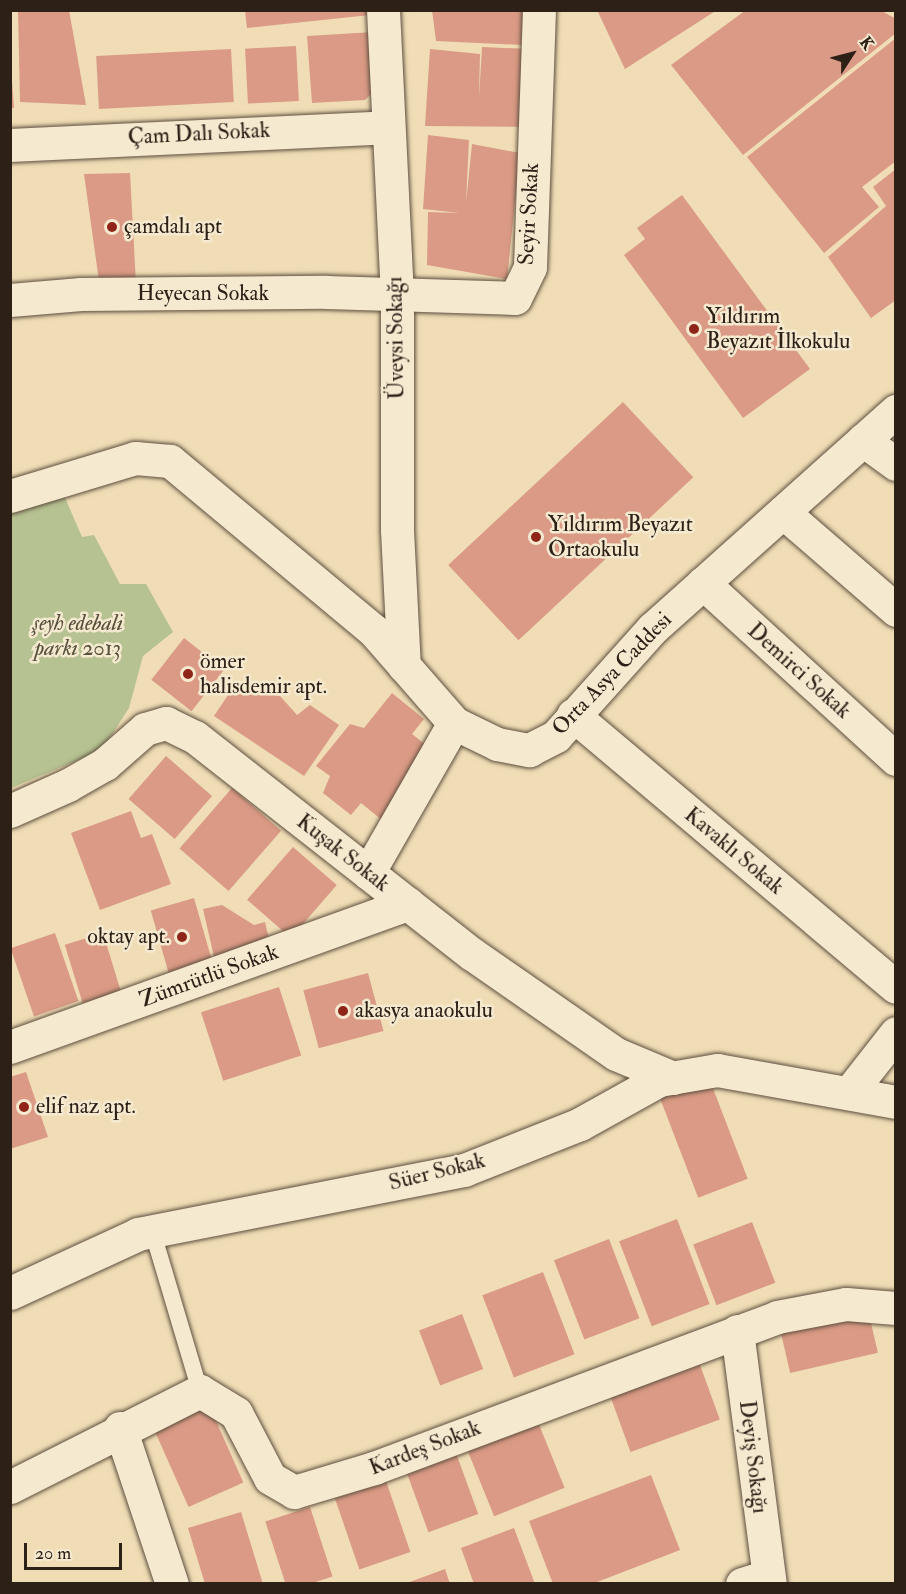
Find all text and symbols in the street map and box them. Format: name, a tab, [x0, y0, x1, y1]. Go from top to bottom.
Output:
north arrow	[822, 24, 882, 84]
text: K	[855, 33, 878, 54]
street label: Çam Dalı Sokak	[127, 117, 271, 151]
street label: Seyir Sokak	[513, 162, 545, 266]
place label: çamdalı apt	[124, 214, 222, 240]
marker: çamdalı apt	[105, 220, 119, 234]
street label: Üveysi Sokağı	[382, 276, 410, 400]
street label: Heyecan Sokak	[137, 281, 269, 307]
place label: Yıldırım Beyazıt İlkokulu	[706, 303, 850, 354]
marker: Yıldırım Beyazıt İlkokulu	[687, 322, 701, 336]
place label: Yıldırım Beyazıt Ortaokulu	[548, 511, 693, 562]
marker: Yıldırım Beyazıt Ortaokulu	[529, 530, 543, 544]
street label: Orta Asya Caddesi	[547, 607, 677, 741]
park label: şeyh edebali parkı 2013	[33, 610, 123, 662]
street label: Demirci Sokak	[742, 618, 856, 724]
place label: ömer halisdemir apt.	[200, 648, 327, 700]
marker: ömer halisdemir apt.	[181, 667, 195, 681]
street label: Kavaklı Sokak	[679, 802, 789, 900]
street label: Kuşak Sokak	[291, 808, 395, 898]
place label: oktay apt.	[87, 924, 170, 950]
marker: oktay apt.	[175, 930, 189, 944]
street label: Zümrütlü Sokak	[136, 939, 282, 1013]
place label: akasya anaokulu	[355, 998, 493, 1024]
marker: akasya anaokulu	[336, 1004, 350, 1018]
place label: elif naz apt.	[36, 1094, 136, 1120]
marker: elif naz apt.	[17, 1100, 31, 1114]
street label: Süer Sokak	[386, 1147, 488, 1197]
street label: Deyiş Sokağı	[733, 1399, 773, 1515]
street label: Kardeş Sokak	[365, 1415, 485, 1481]
scale bar	[27, 1531, 124, 1569]
text: 20 m	[35, 1542, 71, 1565]

